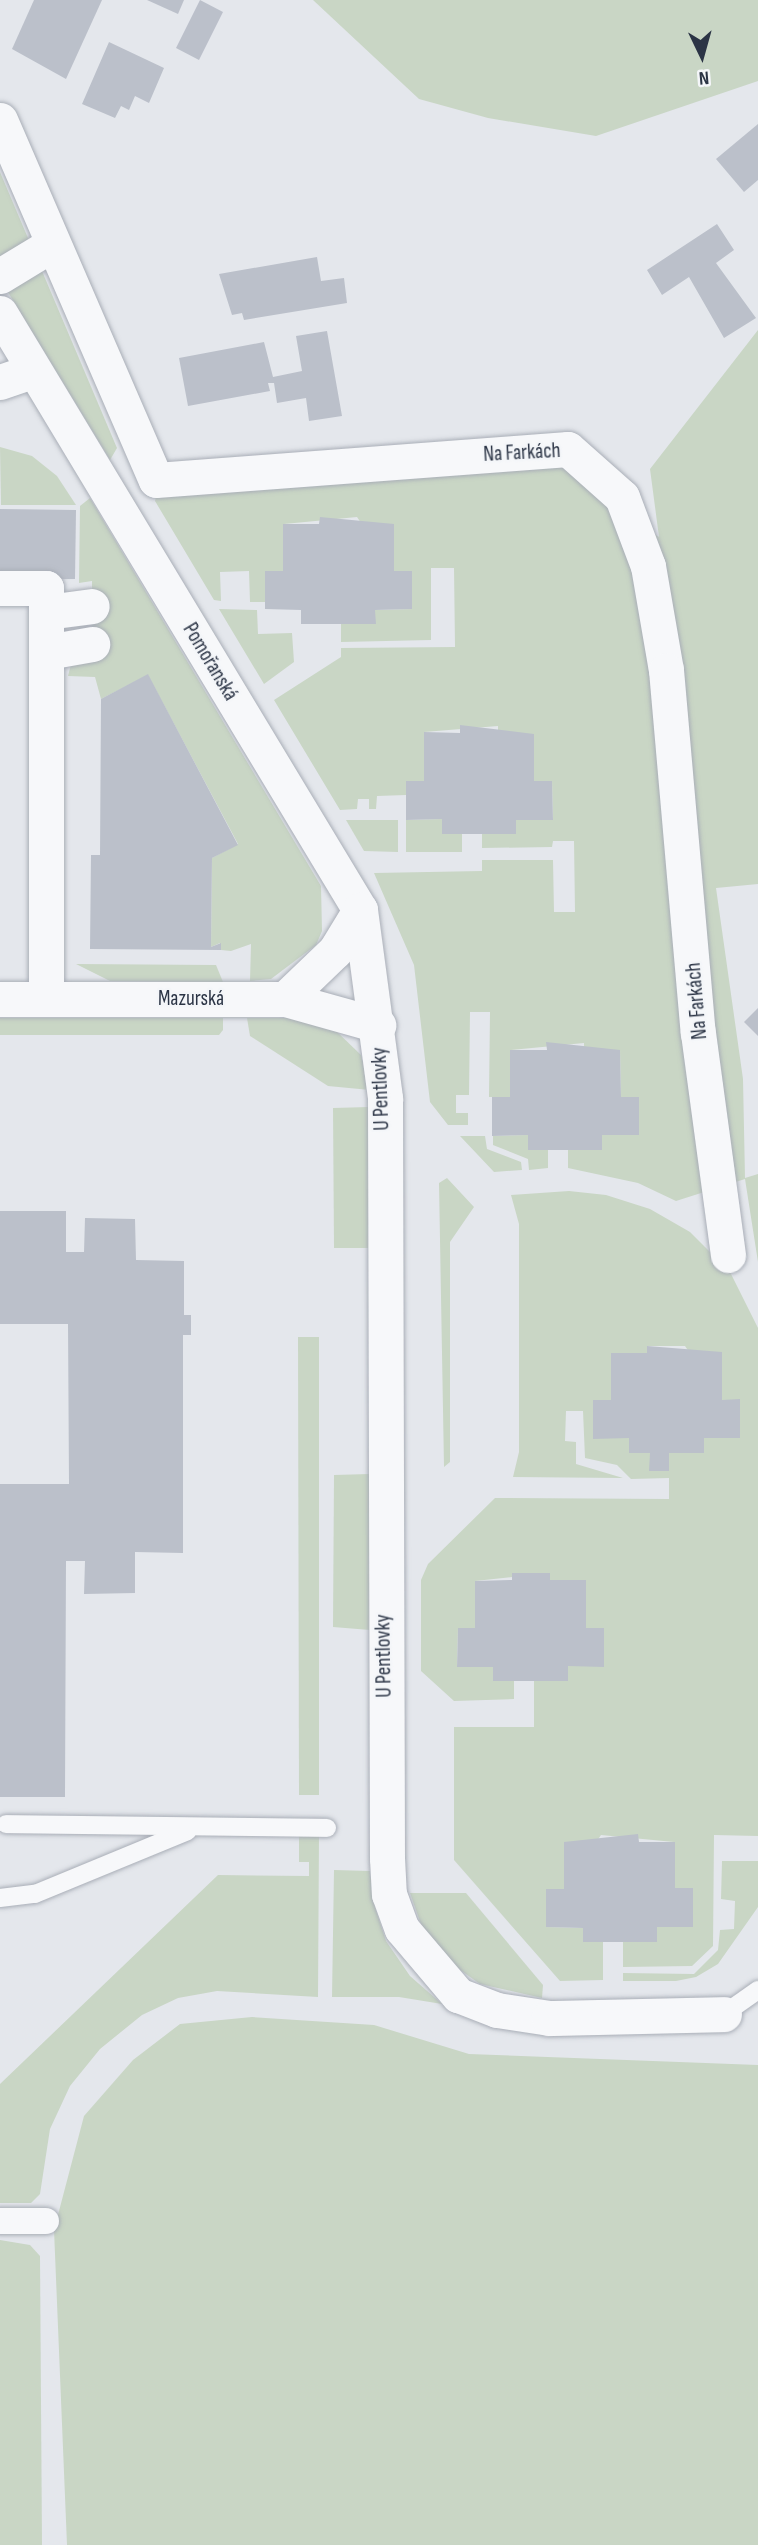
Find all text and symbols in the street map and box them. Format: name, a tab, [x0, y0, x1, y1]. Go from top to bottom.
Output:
north arrow	[667, 21, 737, 91]
text: N	[698, 66, 710, 89]
street label: Na Farkách	[483, 438, 561, 468]
street label: Pomořanská	[177, 619, 243, 705]
street label: Na Farkách	[681, 961, 713, 1041]
street label: Mazurská	[158, 986, 224, 1012]
street label: U Pentlovky	[367, 1047, 395, 1131]
street label: U Pentlovky	[371, 1614, 397, 1698]

